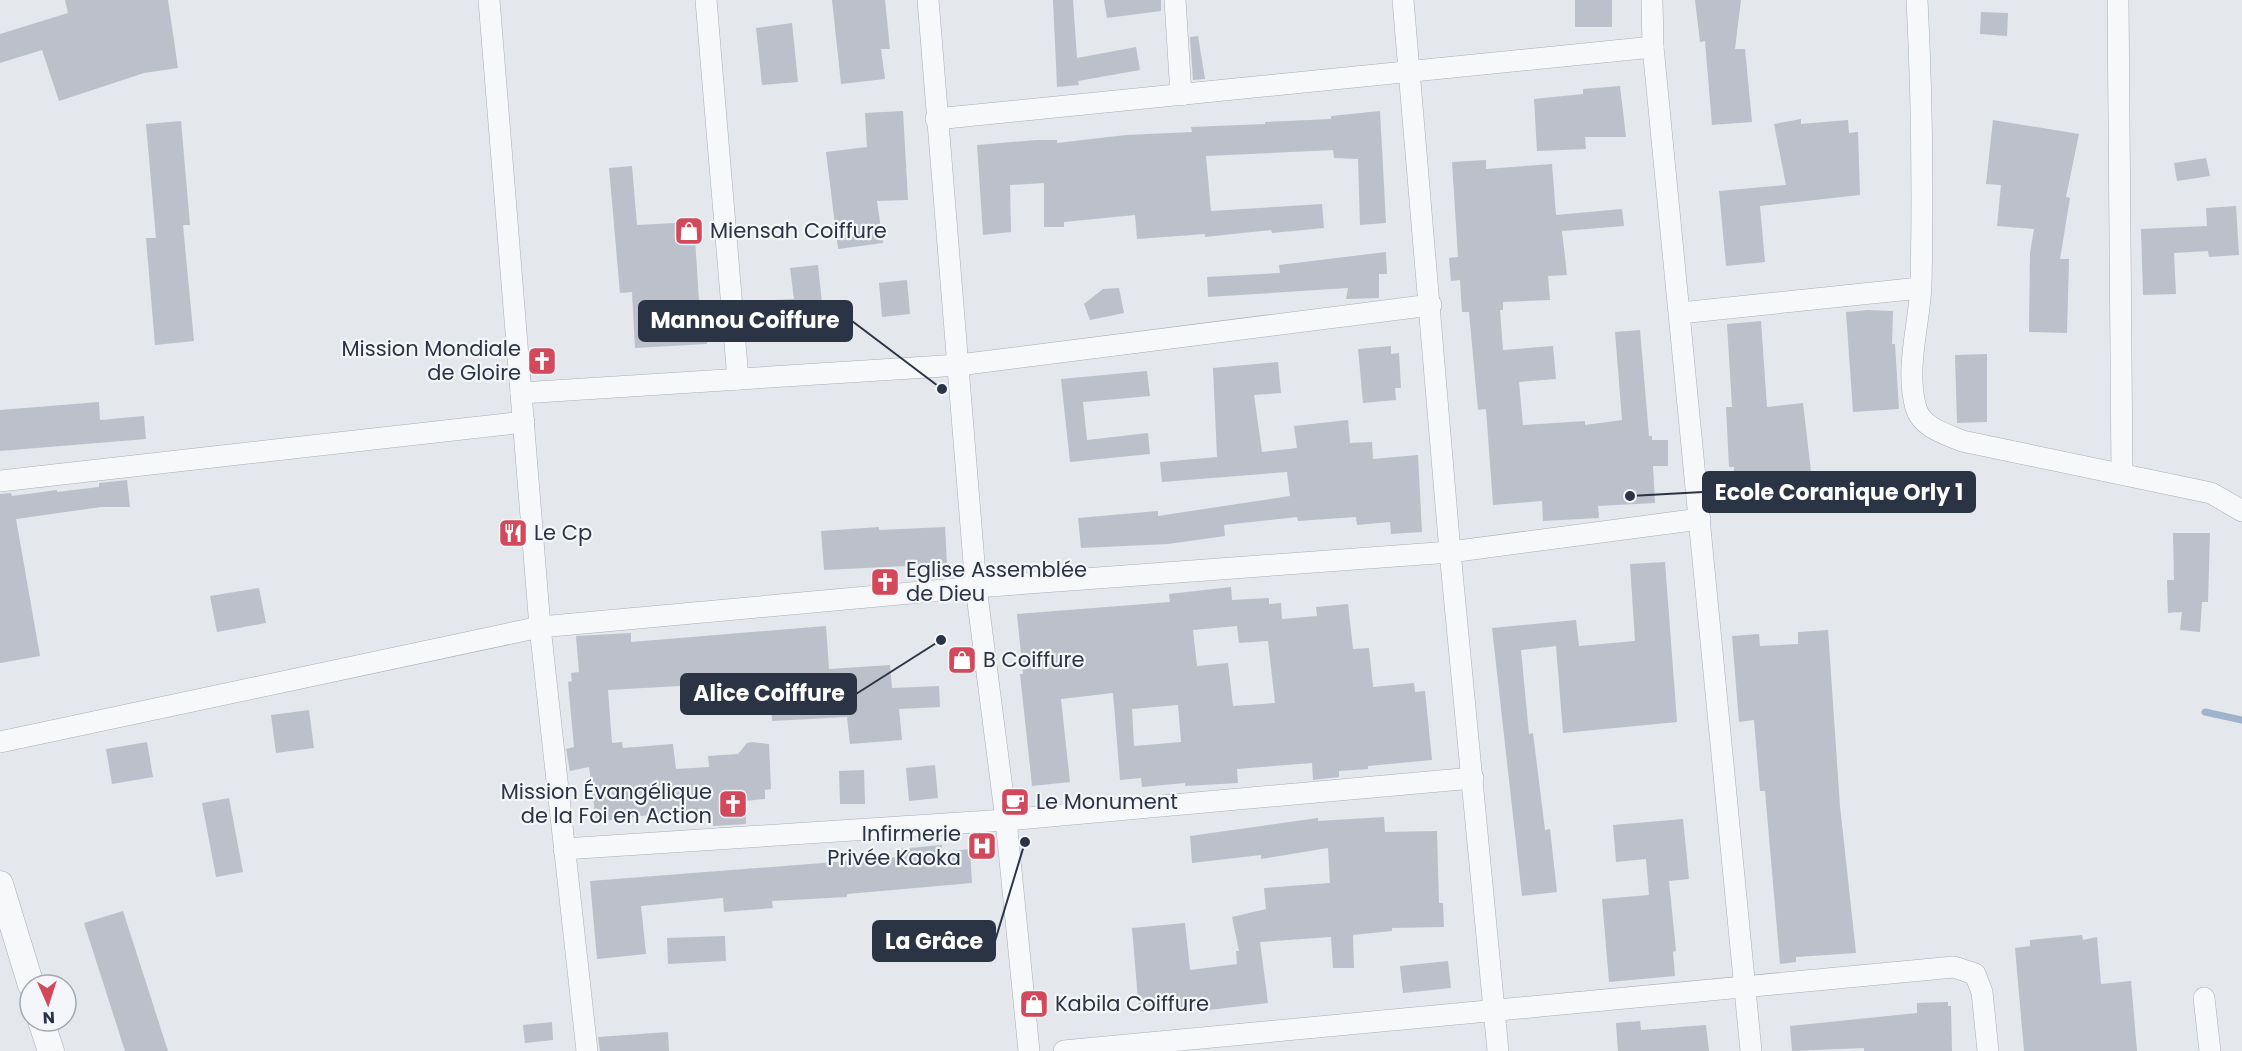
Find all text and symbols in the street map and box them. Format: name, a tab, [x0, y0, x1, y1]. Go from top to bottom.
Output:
shop icon: Miensah Coiffure	[673, 215, 705, 247]
place label: Miensah Coiffure	[710, 216, 887, 245]
callout: Mannou Coiffure	[639, 301, 852, 341]
text: Mannou Coiffure	[650, 305, 840, 336]
place label: Mission Mondiale de Gloire	[341, 334, 521, 387]
church icon: Mission Mondiale de Gloire	[526, 345, 558, 377]
callout: Ecole Coranique Orly 1	[1703, 472, 1975, 512]
text: Ecole Coranique Orly 1	[1715, 477, 1963, 508]
restaurant icon: Le Cp	[497, 517, 529, 549]
place label: Le Cp	[534, 518, 592, 547]
place label: Eglise Assemblée de Dieu	[906, 555, 1087, 608]
church icon: Eglise Assemblée de Dieu	[869, 566, 901, 598]
shop icon: B Coiffure	[946, 644, 978, 676]
place label: B Coiffure	[983, 645, 1084, 674]
callout: Alice Coiffure	[681, 674, 856, 714]
text: Alice Coiffure	[693, 678, 845, 709]
place label: Mission Évangélique de la Foi en Action	[501, 777, 712, 830]
cafe icon: Le Monument	[999, 786, 1031, 818]
place label: Le Monument	[1036, 787, 1178, 816]
church icon: Mission Évangélique de la Foi en Action	[717, 788, 749, 820]
place label: Infirmerie Privée Kaoka	[827, 819, 961, 872]
hospital icon: Infirmerie Privée Kaoka	[966, 830, 998, 862]
callout: La Grâce	[873, 921, 995, 961]
text: La Grâce	[885, 926, 983, 957]
north arrow	[18, 973, 78, 1033]
shop icon: Kabila Coiffure	[1018, 988, 1050, 1020]
place label: Kabila Coiffure	[1055, 989, 1209, 1018]
text: N	[42, 1006, 55, 1029]

